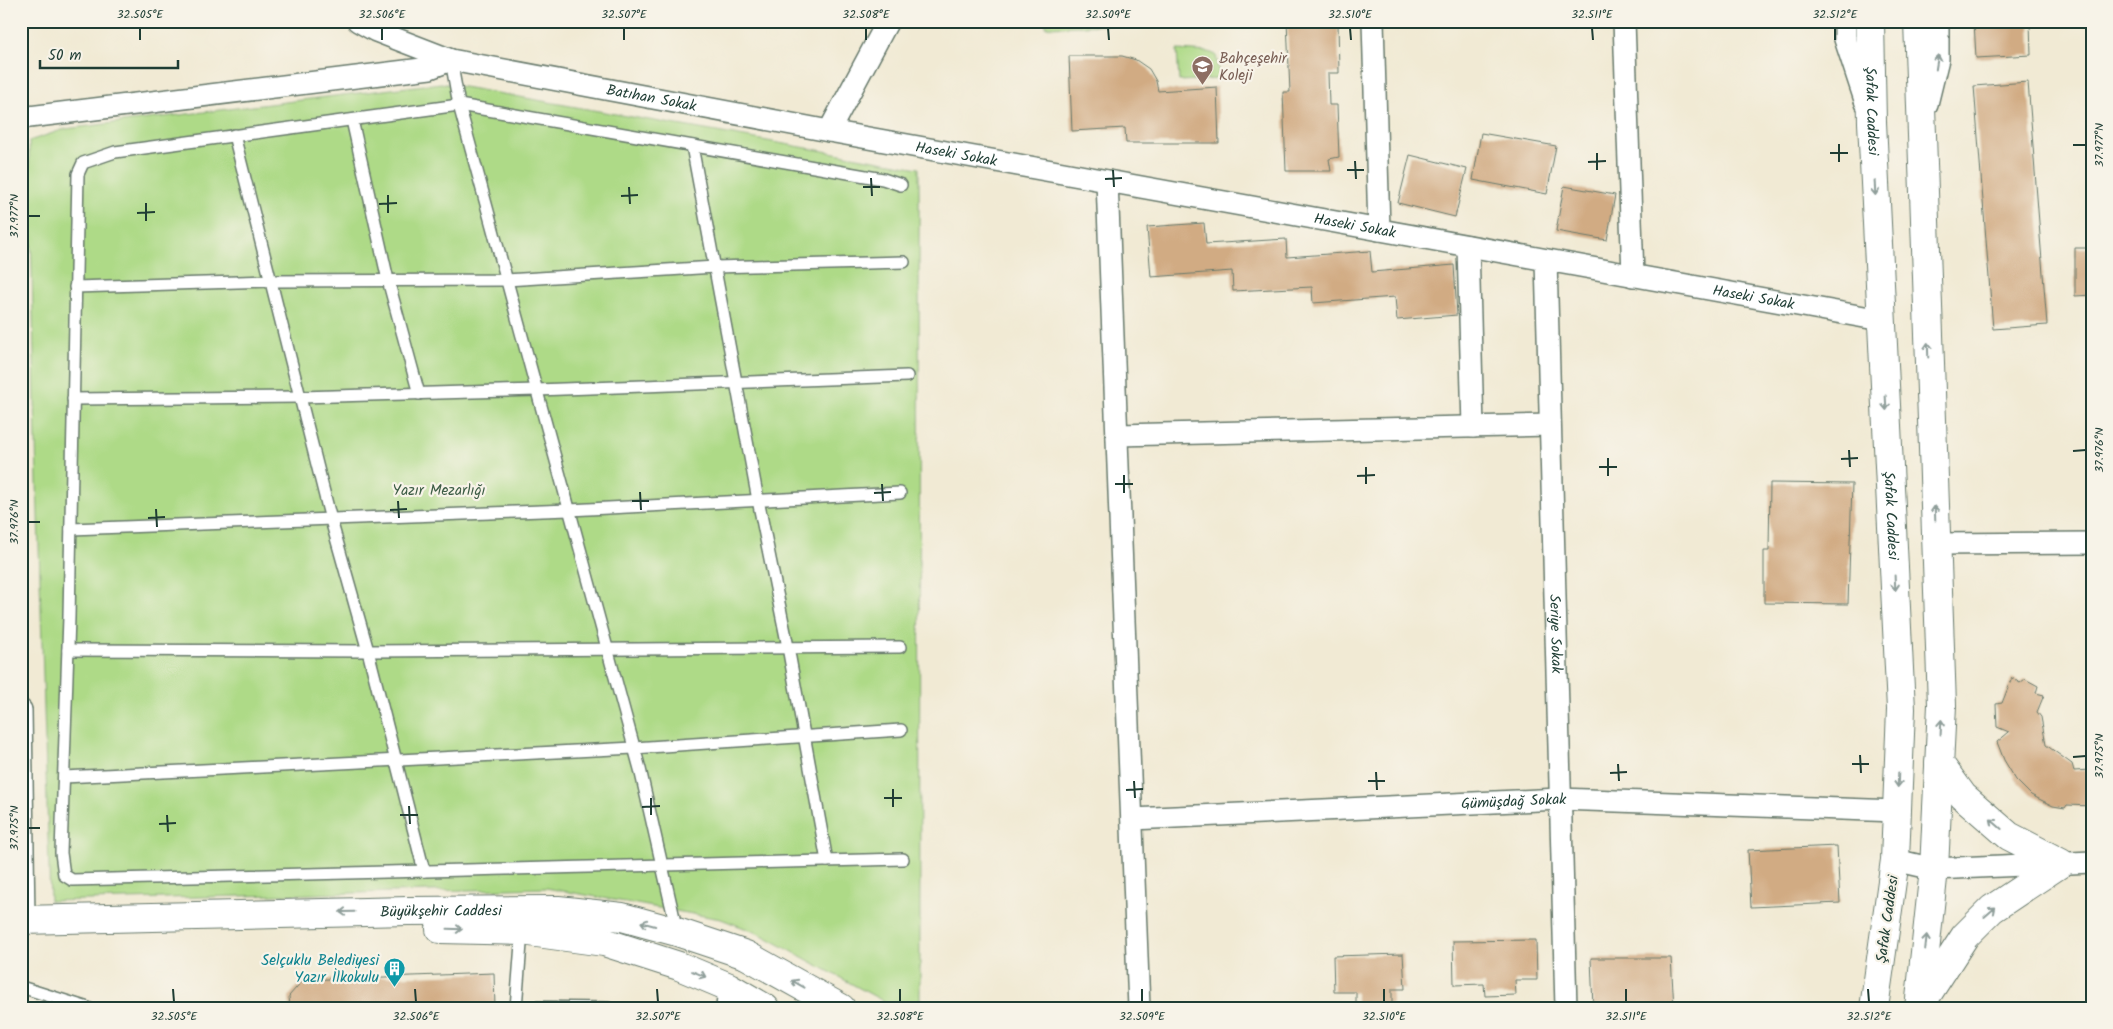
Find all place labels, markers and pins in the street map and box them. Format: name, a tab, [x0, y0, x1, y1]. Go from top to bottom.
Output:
place label: Bahçeşehir Koleji	[1219, 47, 1288, 88]
school or university icon: Bahçeşehir Koleji	[1191, 55, 1215, 86]
place label: Selçuklu Belediyesi Yazır İlkokulu	[261, 949, 380, 990]
building icon: Selçuklu Belediyesi Yazır İlkokulu	[383, 957, 407, 988]

